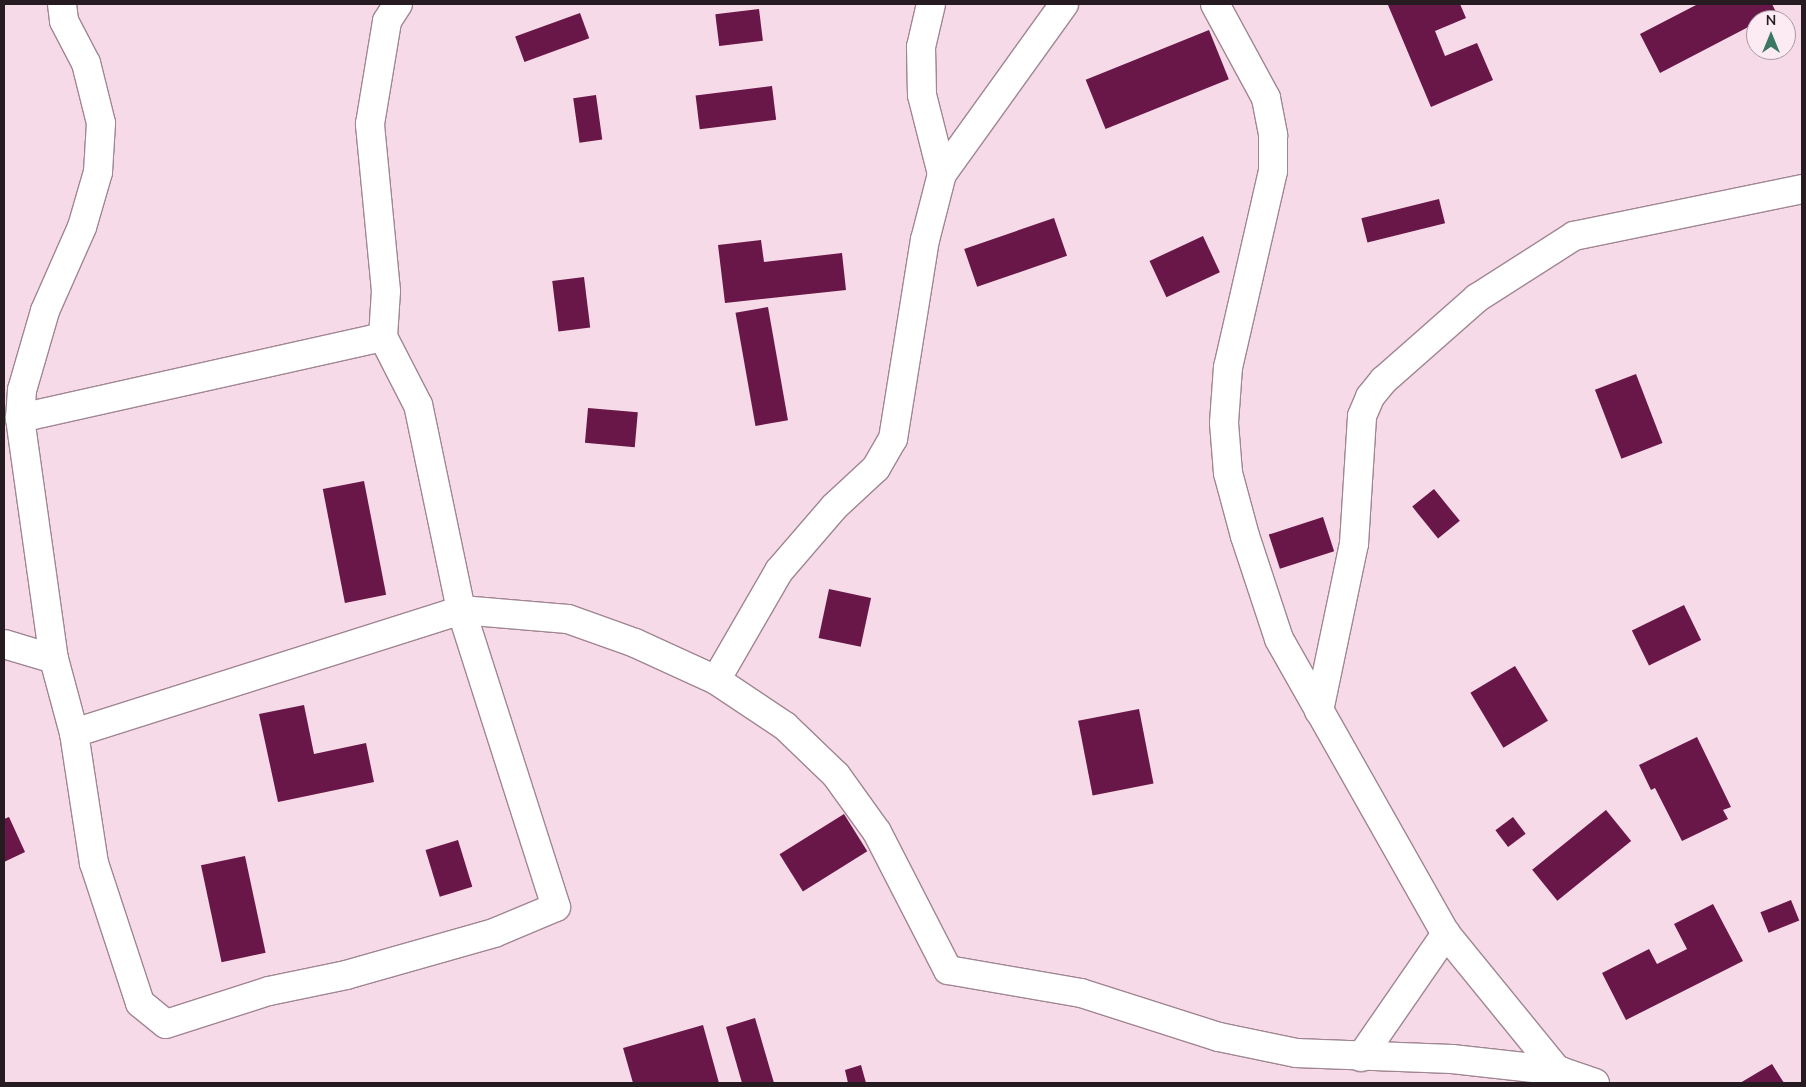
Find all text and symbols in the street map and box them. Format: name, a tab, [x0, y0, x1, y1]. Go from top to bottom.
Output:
north arrow	[1746, 10, 1796, 60]
text: N	[1766, 11, 1776, 30]

